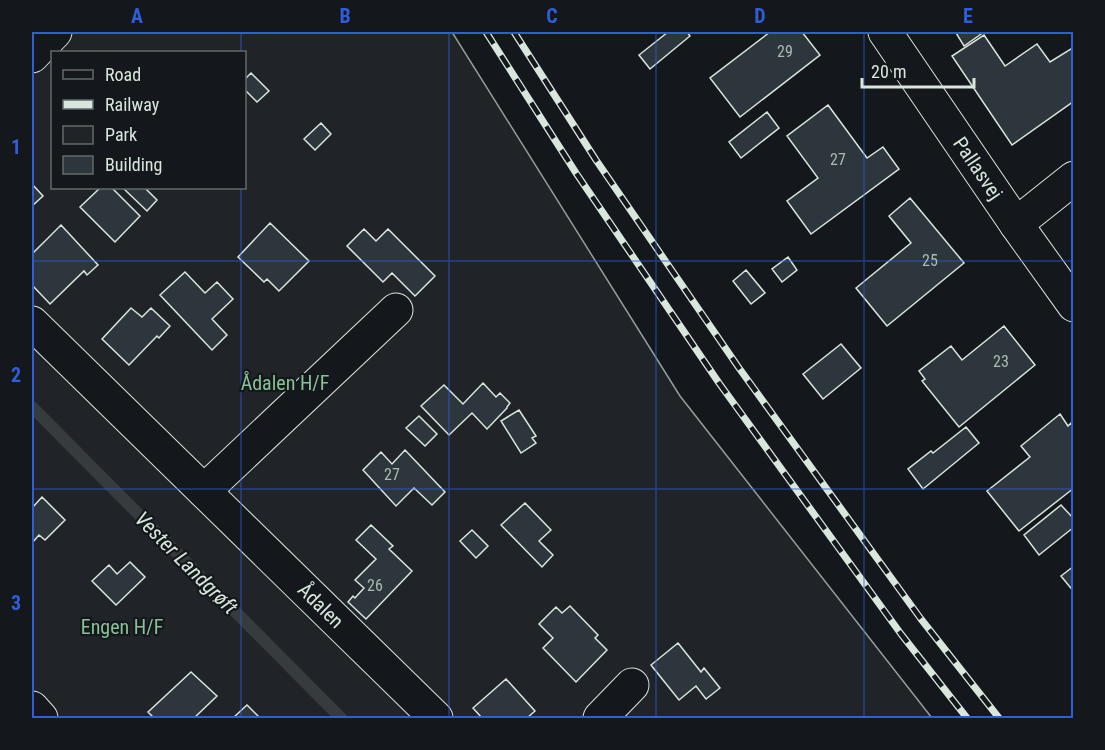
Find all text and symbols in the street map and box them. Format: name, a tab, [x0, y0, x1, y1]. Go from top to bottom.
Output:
text: A	[131, 4, 143, 28]
text: B	[339, 4, 351, 28]
text: C	[546, 4, 558, 28]
text: D	[754, 4, 766, 28]
text: E	[963, 4, 973, 28]
house number: 29	[777, 42, 793, 61]
legend	[51, 51, 246, 189]
scale bar	[862, 51, 974, 89]
text: 20 m	[871, 61, 906, 82]
text: Road	[105, 64, 141, 85]
text: Railway	[105, 94, 160, 115]
text: Park	[105, 124, 137, 145]
street label: Pallasvej	[948, 132, 1008, 204]
text: 1	[11, 135, 21, 159]
house number: 27	[830, 150, 846, 169]
text: Building	[105, 154, 162, 175]
house number: 25	[922, 251, 938, 270]
house number: 23	[993, 352, 1009, 371]
text: 2	[11, 363, 21, 387]
park label: Ådalen H/F	[241, 371, 329, 395]
house number: 27	[384, 465, 400, 484]
water label: Vester Landgrøft	[130, 507, 243, 620]
house number: 26	[367, 576, 383, 595]
street label: Ådalen	[293, 578, 349, 633]
text: 3	[11, 591, 21, 615]
park label: Engen H/F	[81, 615, 163, 639]

